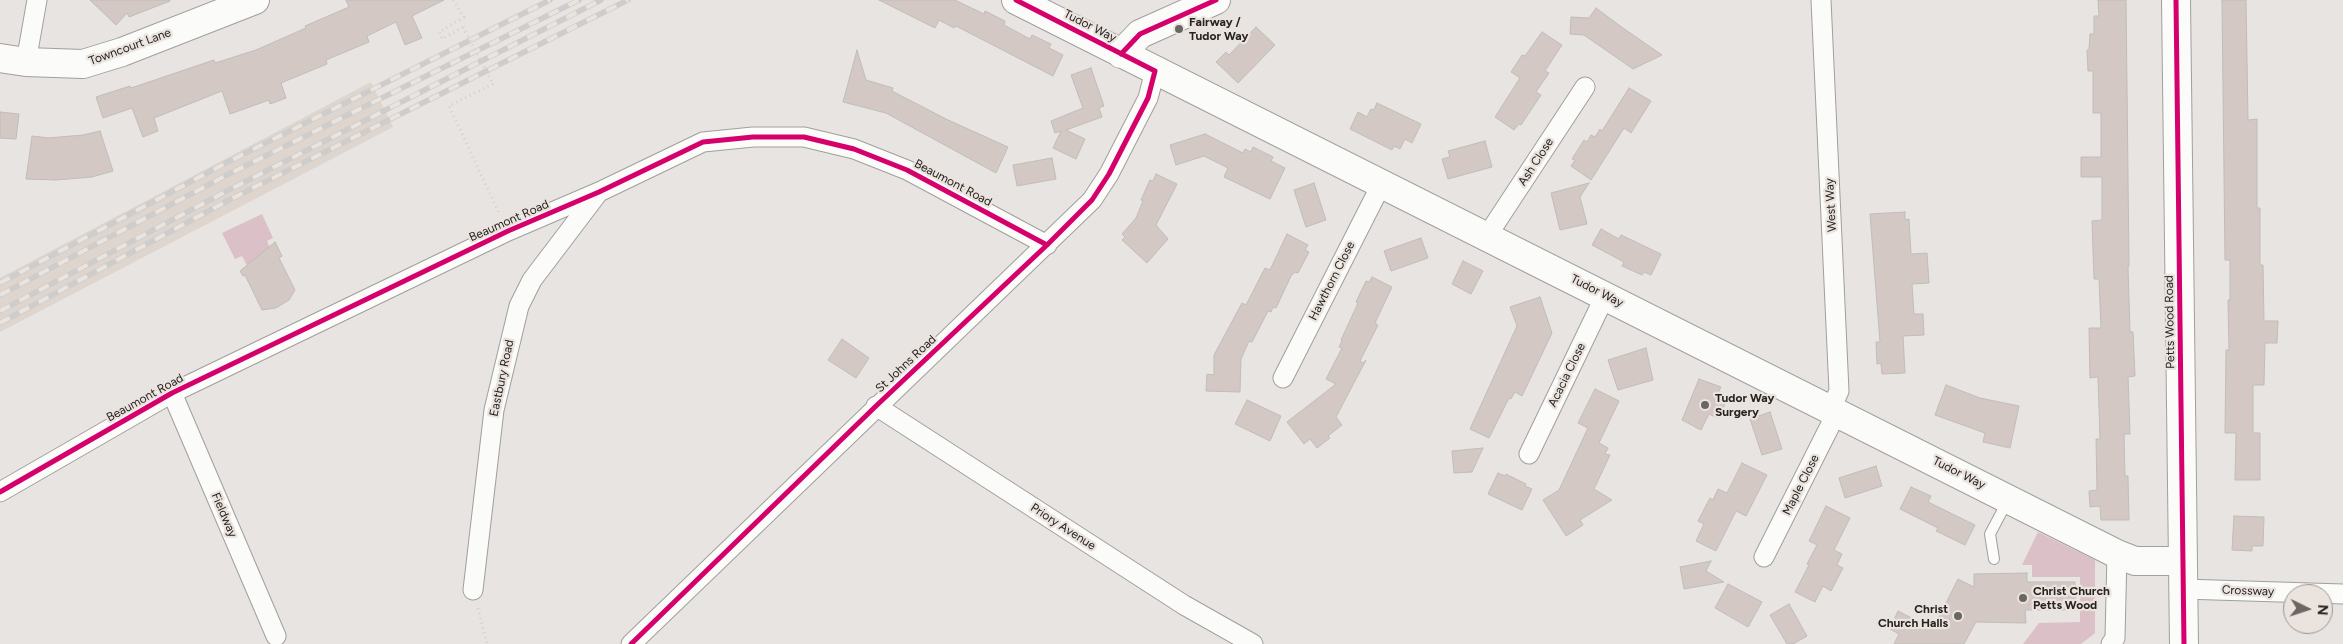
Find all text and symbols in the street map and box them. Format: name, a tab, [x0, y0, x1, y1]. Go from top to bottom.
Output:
street label: Tudor Way	[1061, 7, 1119, 45]
place label: Fairway / Tudor Way	[1189, 15, 1248, 43]
marker: Fairway / Tudor Way	[1173, 23, 1185, 35]
street label: Towncourt Lane	[87, 26, 173, 68]
street label: Ash Close	[1515, 136, 1557, 188]
street label: Beaumont Road	[912, 157, 994, 209]
street label: West Way	[1822, 178, 1840, 232]
street label: Beaumont Road	[467, 197, 551, 245]
street label: Hawthorn Close	[1306, 239, 1358, 323]
street label: Tudor Way	[1568, 272, 1626, 310]
street label: Petts Wood Road	[2162, 275, 2178, 369]
street label: St Johns Road	[873, 332, 939, 396]
street label: Eastbury Road	[487, 338, 517, 418]
street label: Acacia Close	[1545, 341, 1589, 409]
street label: Beaumont Road	[104, 371, 186, 425]
place label: Tudor Way Surgery	[1715, 391, 1774, 419]
marker: Tudor Way Surgery	[1699, 399, 1711, 411]
street label: Maple Close	[1780, 452, 1822, 518]
street label: Tudor Way	[1930, 454, 1988, 492]
street label: Fieldway	[208, 490, 240, 540]
street label: Priory Avenue	[1028, 501, 1098, 553]
street label: Crossway	[2222, 583, 2274, 599]
place label: Christ Church Petts Wood	[2033, 584, 2110, 612]
north arrow	[2283, 584, 2333, 634]
marker: Christ Church Petts Wood	[2017, 592, 2029, 604]
place label: Christ Church Halls	[1878, 602, 1948, 630]
text: N	[2314, 604, 2331, 616]
marker: Christ Church Halls	[1952, 610, 1964, 622]

